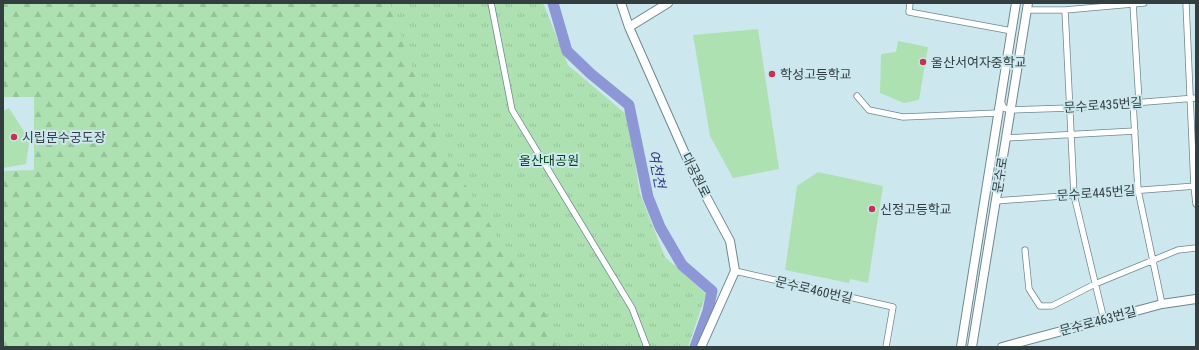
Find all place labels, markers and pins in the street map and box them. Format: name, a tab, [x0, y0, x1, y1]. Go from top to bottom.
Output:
place label: 울산서여자중학교	[931, 55, 1027, 70]
marker: 울산서여자중학교	[918, 57, 928, 67]
place label: 학성고등학교	[780, 67, 852, 82]
marker: 학성고등학교	[767, 69, 777, 79]
place label: 시립문수궁도장	[22, 130, 106, 145]
marker: 시립문수궁도장	[9, 132, 19, 142]
place label: 신정고등학교	[880, 202, 952, 217]
marker: 신정고등학교	[867, 204, 877, 214]

